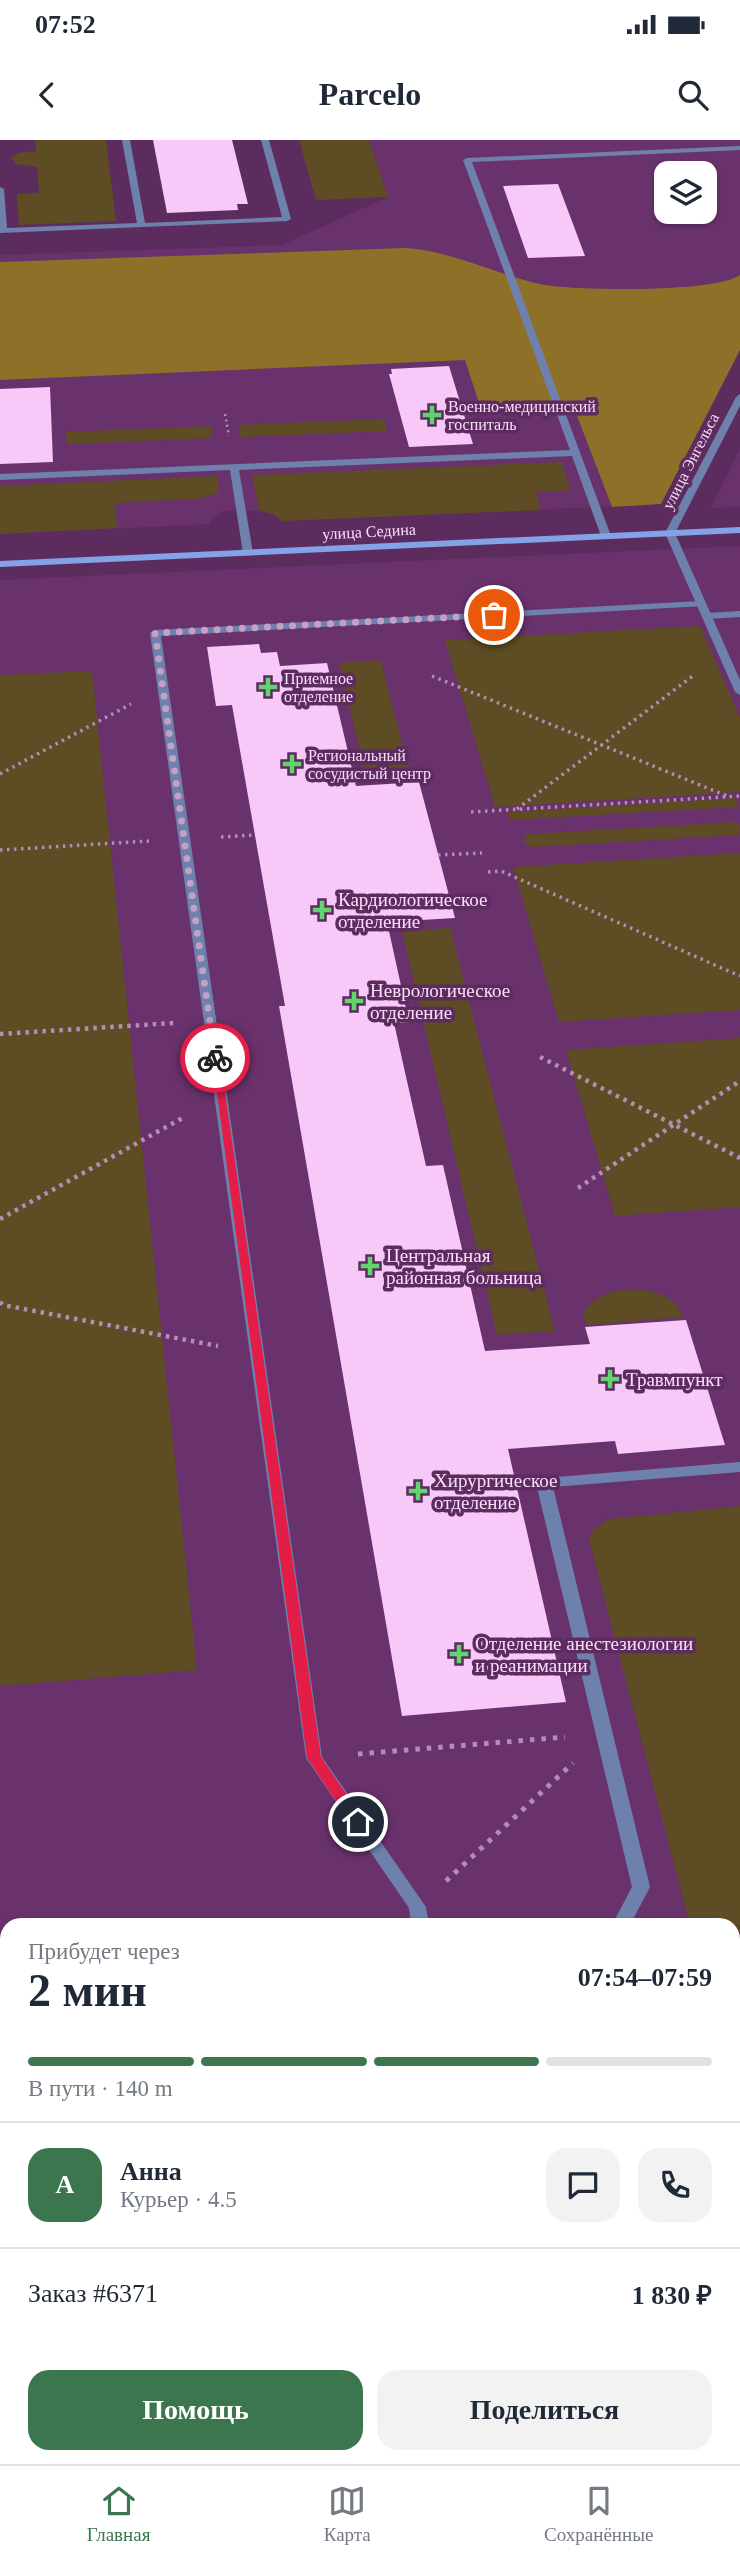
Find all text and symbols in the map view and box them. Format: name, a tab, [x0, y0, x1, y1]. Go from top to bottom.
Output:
text: 07:52	[35, 10, 96, 39]
icon: back	[28, 76, 66, 114]
text: Parcelo	[319, 76, 421, 112]
icon: search	[674, 76, 712, 114]
map controls	[654, 161, 717, 224]
button: layers	[654, 161, 717, 224]
place label: Военно-медицинский госпиталь	[448, 398, 596, 433]
marker: Военно-медицинский госпиталь	[422, 405, 442, 425]
street label: улица Энгельса	[659, 410, 723, 513]
street label: улица Седина	[322, 521, 416, 543]
pin	[464, 585, 524, 645]
icon: bag	[475, 596, 513, 634]
place label: Приемное отделение	[284, 670, 353, 706]
marker: Приемное отделение	[258, 677, 278, 697]
place label: Региональный сосудистый центр	[308, 747, 431, 783]
marker: Региональный сосудистый центр	[282, 754, 302, 774]
place label: Кардиологическое отделение	[338, 889, 487, 932]
marker: Кардиологическое отделение	[312, 900, 332, 920]
place label: Неврологическое отделение	[370, 980, 510, 1023]
marker: Неврологическое отделение	[344, 991, 364, 1011]
courier	[180, 1023, 250, 1093]
icon: bike	[196, 1039, 234, 1077]
place label: Центральная районная больница	[386, 1245, 542, 1288]
marker: Центральная районная больница	[360, 1256, 380, 1276]
marker: Травмпункт	[600, 1369, 620, 1389]
place label: Травмпункт	[626, 1369, 723, 1390]
place label: Хирургическое отделение	[434, 1470, 557, 1513]
marker: Хирургическое отделение	[408, 1481, 428, 1501]
place label: Отделение анестезиологии и реанимации	[475, 1633, 693, 1676]
marker: Отделение анестезиологии и реанимации	[449, 1644, 469, 1664]
pin	[328, 1792, 388, 1852]
icon: home	[339, 1803, 377, 1841]
text: Прибудет через	[28, 1939, 180, 1964]
text: 07:54–07:59	[578, 1963, 712, 1992]
text: 2 мин	[28, 1965, 147, 2016]
text: В пути · 140 m	[28, 2076, 173, 2101]
button: chat	[546, 2148, 620, 2222]
button: phone	[638, 2148, 712, 2222]
text: Анна	[120, 2157, 182, 2186]
text: А	[56, 2170, 74, 2199]
text: Курьер · 4.5	[120, 2187, 237, 2212]
text: Заказ #6371	[28, 2279, 158, 2308]
text: 1 830 ₽	[632, 2281, 712, 2310]
button: Помощь	[28, 2370, 363, 2450]
button: Поделиться	[377, 2370, 712, 2450]
tab: Главная	[87, 2482, 150, 2546]
tab: Карта	[324, 2482, 371, 2546]
tab: Сохранённые	[544, 2482, 653, 2546]

